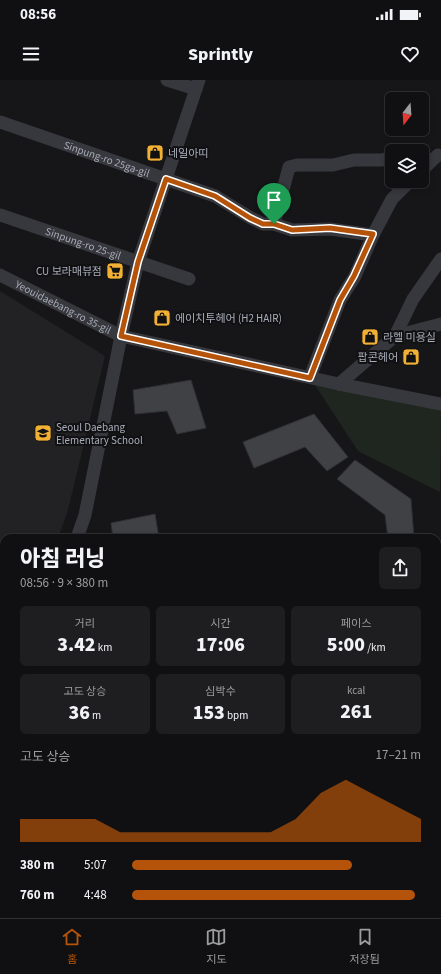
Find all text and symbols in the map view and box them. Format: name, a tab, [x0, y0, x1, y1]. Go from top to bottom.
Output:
text: 08:56	[20, 4, 56, 25]
text: Sprintly	[188, 42, 253, 67]
icon: menu	[20, 43, 42, 65]
icon: heart	[399, 43, 421, 65]
north arrow	[385, 92, 429, 136]
map controls	[385, 92, 429, 188]
street label: Sinpung-ro 25ga-gil	[62, 138, 152, 181]
shop icon: 네일아띠	[145, 143, 165, 163]
button: layers	[385, 144, 429, 188]
place label: 네일아띠	[168, 146, 208, 161]
pin	[257, 183, 291, 224]
icon: arrive	[263, 189, 285, 211]
street label: Sinpung-ro 25-gil	[43, 224, 123, 264]
supermarket icon: CU 보라매뷰점	[105, 261, 125, 281]
place label: CU 보라매뷰점	[36, 264, 102, 279]
street label: Yeouidaebang-ro 35-gil	[12, 276, 114, 338]
shop icon: 에이치투헤어 (H2 HAIR)	[152, 308, 172, 328]
place label: 에이치투헤어 (H2 HAIR)	[175, 311, 282, 326]
shop icon: 라헬 미용실	[360, 327, 380, 347]
place label: 라헬 미용실	[383, 330, 436, 345]
shop icon: 팝콘헤어	[401, 347, 421, 367]
place label: 팝콘헤어	[358, 350, 398, 365]
place label: Seoul Daebang Elementary School	[56, 420, 143, 448]
school or university icon: Seoul Daebang Elementary School	[33, 423, 53, 443]
text: 아침 러닝	[20, 543, 105, 575]
button: share	[379, 547, 421, 589]
text: 08:56 · 9 × 380 m	[20, 574, 108, 592]
text: 거리	[75, 616, 95, 631]
text: 시간	[210, 616, 231, 631]
text: 페이스	[341, 616, 371, 631]
text: 3.42	[57, 631, 96, 659]
text: 17:06	[196, 631, 245, 659]
text: 5:00	[327, 631, 365, 659]
text: km	[96, 640, 112, 655]
text: /km	[365, 640, 386, 655]
text: kcal	[347, 683, 365, 698]
text: 고도 상승	[63, 684, 106, 699]
text: 심박수	[205, 684, 236, 699]
text: 261	[340, 698, 372, 726]
text: 36	[68, 699, 90, 727]
text: 153	[193, 699, 225, 727]
text: m	[90, 708, 101, 723]
text: bpm	[225, 708, 248, 723]
text: 17–21 m	[376, 746, 421, 764]
text: 고도 상승	[20, 748, 70, 766]
text: 380 m	[20, 856, 54, 874]
text: 5:07	[84, 856, 107, 874]
text: 760 m	[20, 886, 54, 904]
text: 4:48	[84, 886, 107, 904]
tab: 홈	[61, 926, 83, 967]
tab: 지도	[205, 926, 227, 967]
tab: 저장됨	[350, 926, 380, 967]

